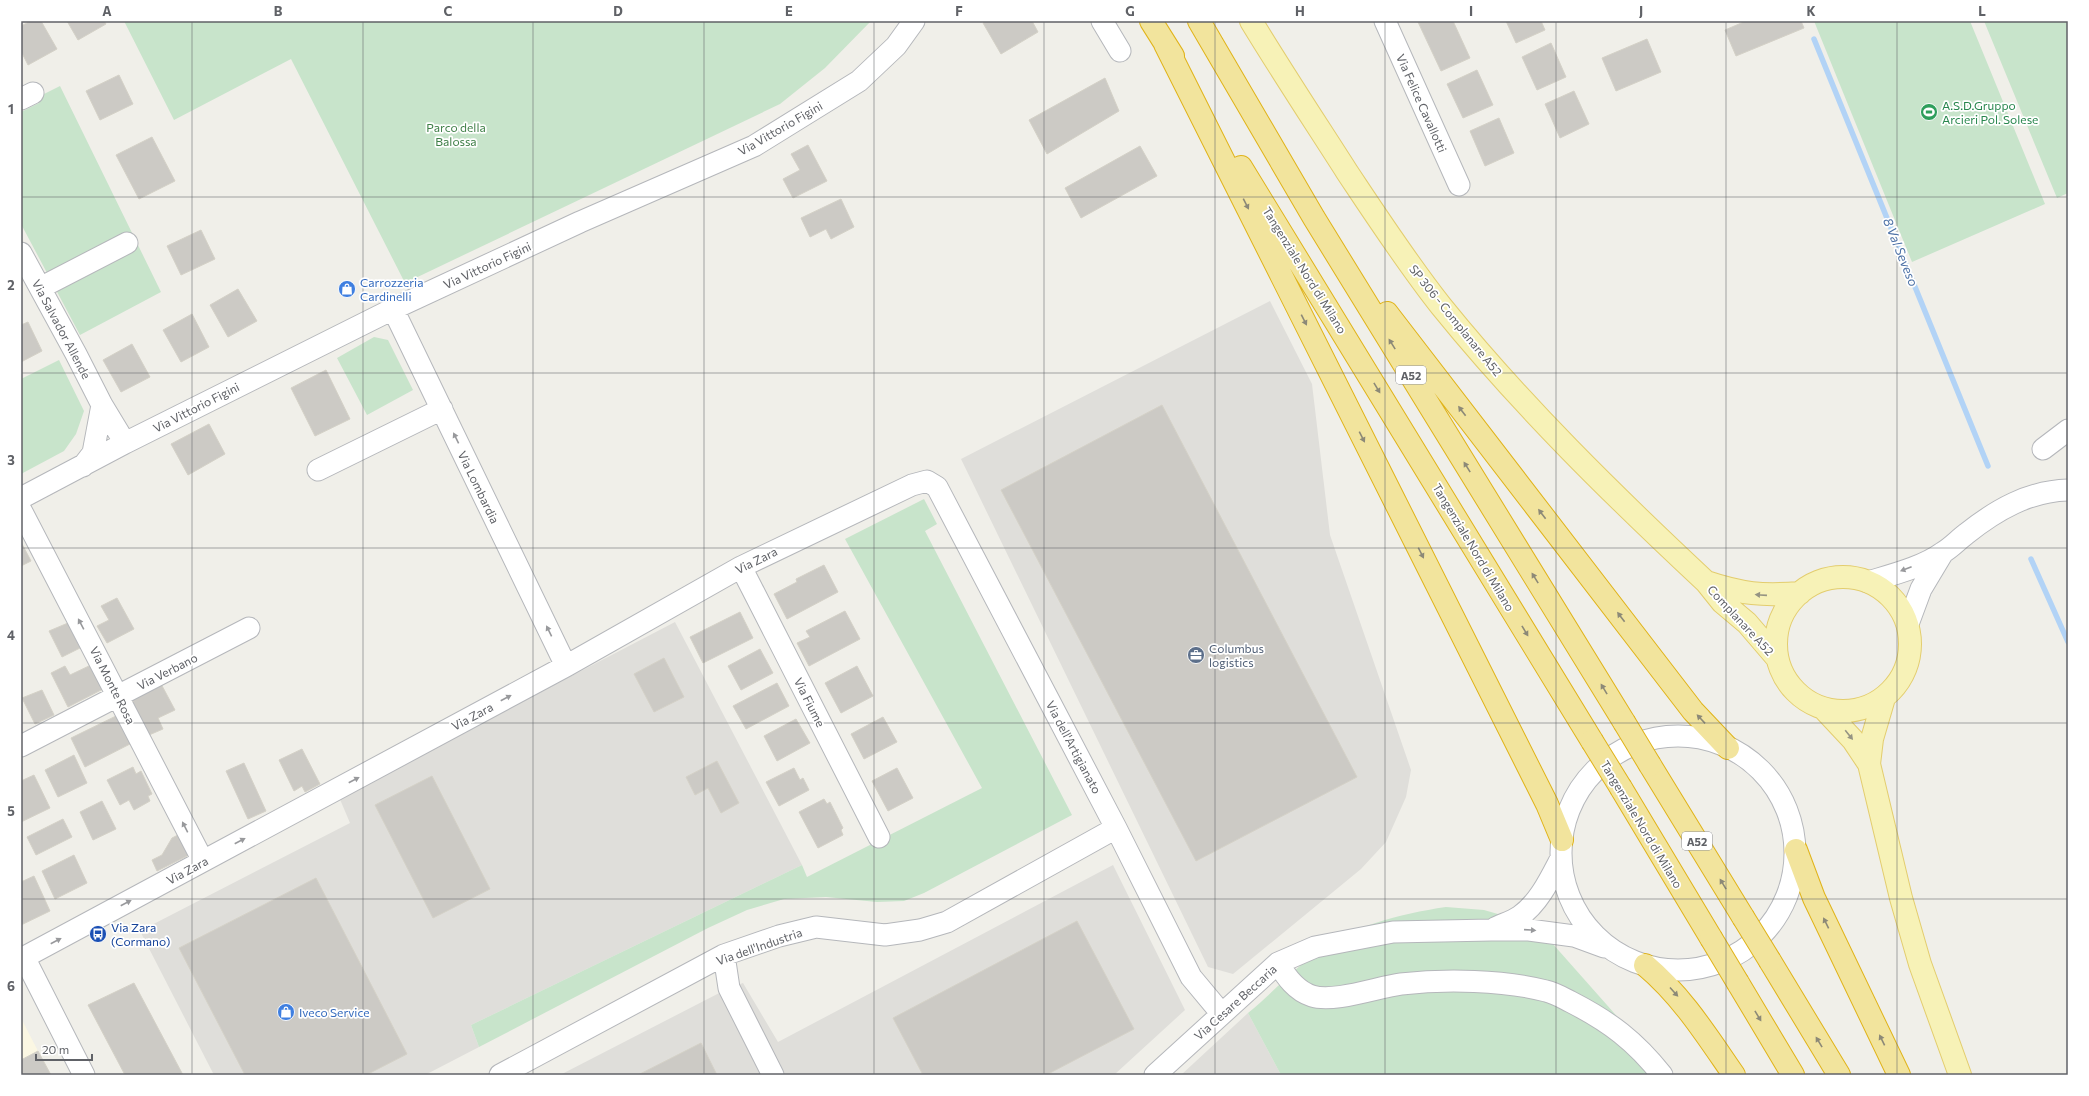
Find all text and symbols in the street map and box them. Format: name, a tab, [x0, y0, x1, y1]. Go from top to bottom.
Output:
text: A	[102, 3, 112, 19]
text: B	[274, 3, 283, 19]
text: C	[444, 3, 453, 19]
text: D	[613, 3, 623, 19]
text: E	[785, 3, 793, 19]
text: F	[955, 3, 963, 19]
text: G	[1125, 3, 1135, 19]
text: H	[1295, 3, 1305, 19]
text: I	[1469, 3, 1473, 19]
text: J	[1639, 3, 1643, 19]
text: K	[1806, 3, 1816, 19]
text: L	[1978, 3, 1986, 19]
street label: Via Felice Cavallotti	[1394, 52, 1450, 154]
street label: Via Vittorio Figini	[735, 98, 825, 158]
place label: A.S.D.Gruppo Arcieri Pol. Solese	[1942, 98, 2038, 126]
text: 1	[8, 101, 14, 117]
sports icon: A.S.D.Gruppo Arcieri Pol. Solese	[1919, 102, 1939, 122]
park label: Parco della Balossa	[426, 120, 486, 148]
one-way arrow	[1242, 198, 1249, 210]
street label: Tangenziale Nord di Milano	[1260, 204, 1350, 336]
water label: 8 Val Seveso	[1880, 215, 1922, 289]
street label: Via Vittorio Figini	[441, 239, 533, 291]
street label: SP 306 - Complanare A52	[1407, 261, 1505, 379]
place label: Carrozzeria Cardinelli	[360, 275, 423, 303]
text: 2	[7, 277, 15, 293]
street label: Via Salvador Allende	[30, 277, 94, 381]
shop icon: Carrozzeria Cardinelli	[337, 279, 357, 299]
one-way arrow	[1301, 315, 1307, 326]
one-way arrow	[1388, 339, 1396, 349]
road number: A52	[1396, 366, 1426, 384]
street label: Via Vittorio Figini	[150, 379, 242, 435]
one-way arrow	[1373, 383, 1381, 393]
one-way arrow	[1458, 406, 1467, 417]
one-way arrow	[1359, 431, 1365, 442]
one-way arrow	[453, 433, 459, 444]
street label: Via Lombardia	[455, 449, 503, 525]
text: 3	[7, 452, 15, 468]
one-way arrow	[1464, 461, 1471, 473]
street label: Tangenziale Nord di Milano	[1430, 481, 1518, 613]
one-way arrow	[1537, 509, 1546, 520]
street label: Via Zara	[733, 544, 779, 576]
one-way arrow	[1417, 547, 1424, 558]
one-way arrow	[1899, 567, 1911, 573]
one-way arrow	[1532, 572, 1539, 584]
street label: Complanare A52	[1705, 582, 1777, 658]
one-way arrow	[1755, 592, 1767, 599]
one-way arrow	[1616, 612, 1625, 623]
one-way arrow	[77, 618, 84, 630]
one-way arrow	[546, 625, 552, 637]
one-way arrow	[1521, 626, 1529, 636]
text: 4	[7, 627, 15, 643]
place label: Columbus logistics	[1209, 641, 1264, 669]
street label: Via Monte Rosa	[87, 644, 139, 726]
office icon: Columbus logistics	[1186, 645, 1206, 665]
street label: Via Verbano	[134, 650, 200, 692]
street label: Via Fiume	[792, 675, 828, 729]
one-way arrow	[1600, 683, 1607, 695]
one-way arrow	[500, 695, 512, 702]
street label: Via dell'Artigianato	[1044, 698, 1104, 796]
street label: Via Zara	[449, 699, 495, 733]
one-way arrow	[1697, 715, 1706, 724]
one-way arrow	[1844, 729, 1853, 740]
street label: Tangenziale Nord di Milano	[1598, 758, 1686, 890]
one-way arrow	[349, 776, 360, 783]
text: 5	[7, 803, 15, 819]
one-way arrow	[182, 821, 188, 832]
road number: A52	[1682, 832, 1712, 850]
one-way arrow	[234, 838, 246, 845]
street label: Via Zara	[164, 853, 210, 887]
one-way arrow	[1719, 878, 1726, 890]
one-way arrow	[120, 900, 131, 906]
one-way arrow	[1823, 917, 1829, 928]
place label: Via Zara (Cormano)	[111, 920, 170, 948]
bus stop icon: Via Zara (Cormano)	[88, 924, 108, 944]
street label: Via dell'Industria	[714, 925, 804, 967]
one-way arrow	[1524, 927, 1536, 934]
one-way arrow	[50, 938, 61, 944]
street label: Via Cesare Beccaria	[1191, 961, 1279, 1043]
text: 6	[7, 978, 15, 994]
one-way arrow	[1669, 986, 1678, 997]
shop icon: Iveco Service	[276, 1002, 296, 1022]
place label: Iveco Service	[299, 1005, 370, 1019]
one-way arrow	[1754, 1010, 1761, 1022]
one-way arrow	[1879, 1034, 1885, 1046]
scale bar	[36, 1036, 92, 1062]
one-way arrow	[1815, 1037, 1823, 1047]
text: 20 m	[42, 1042, 69, 1056]

